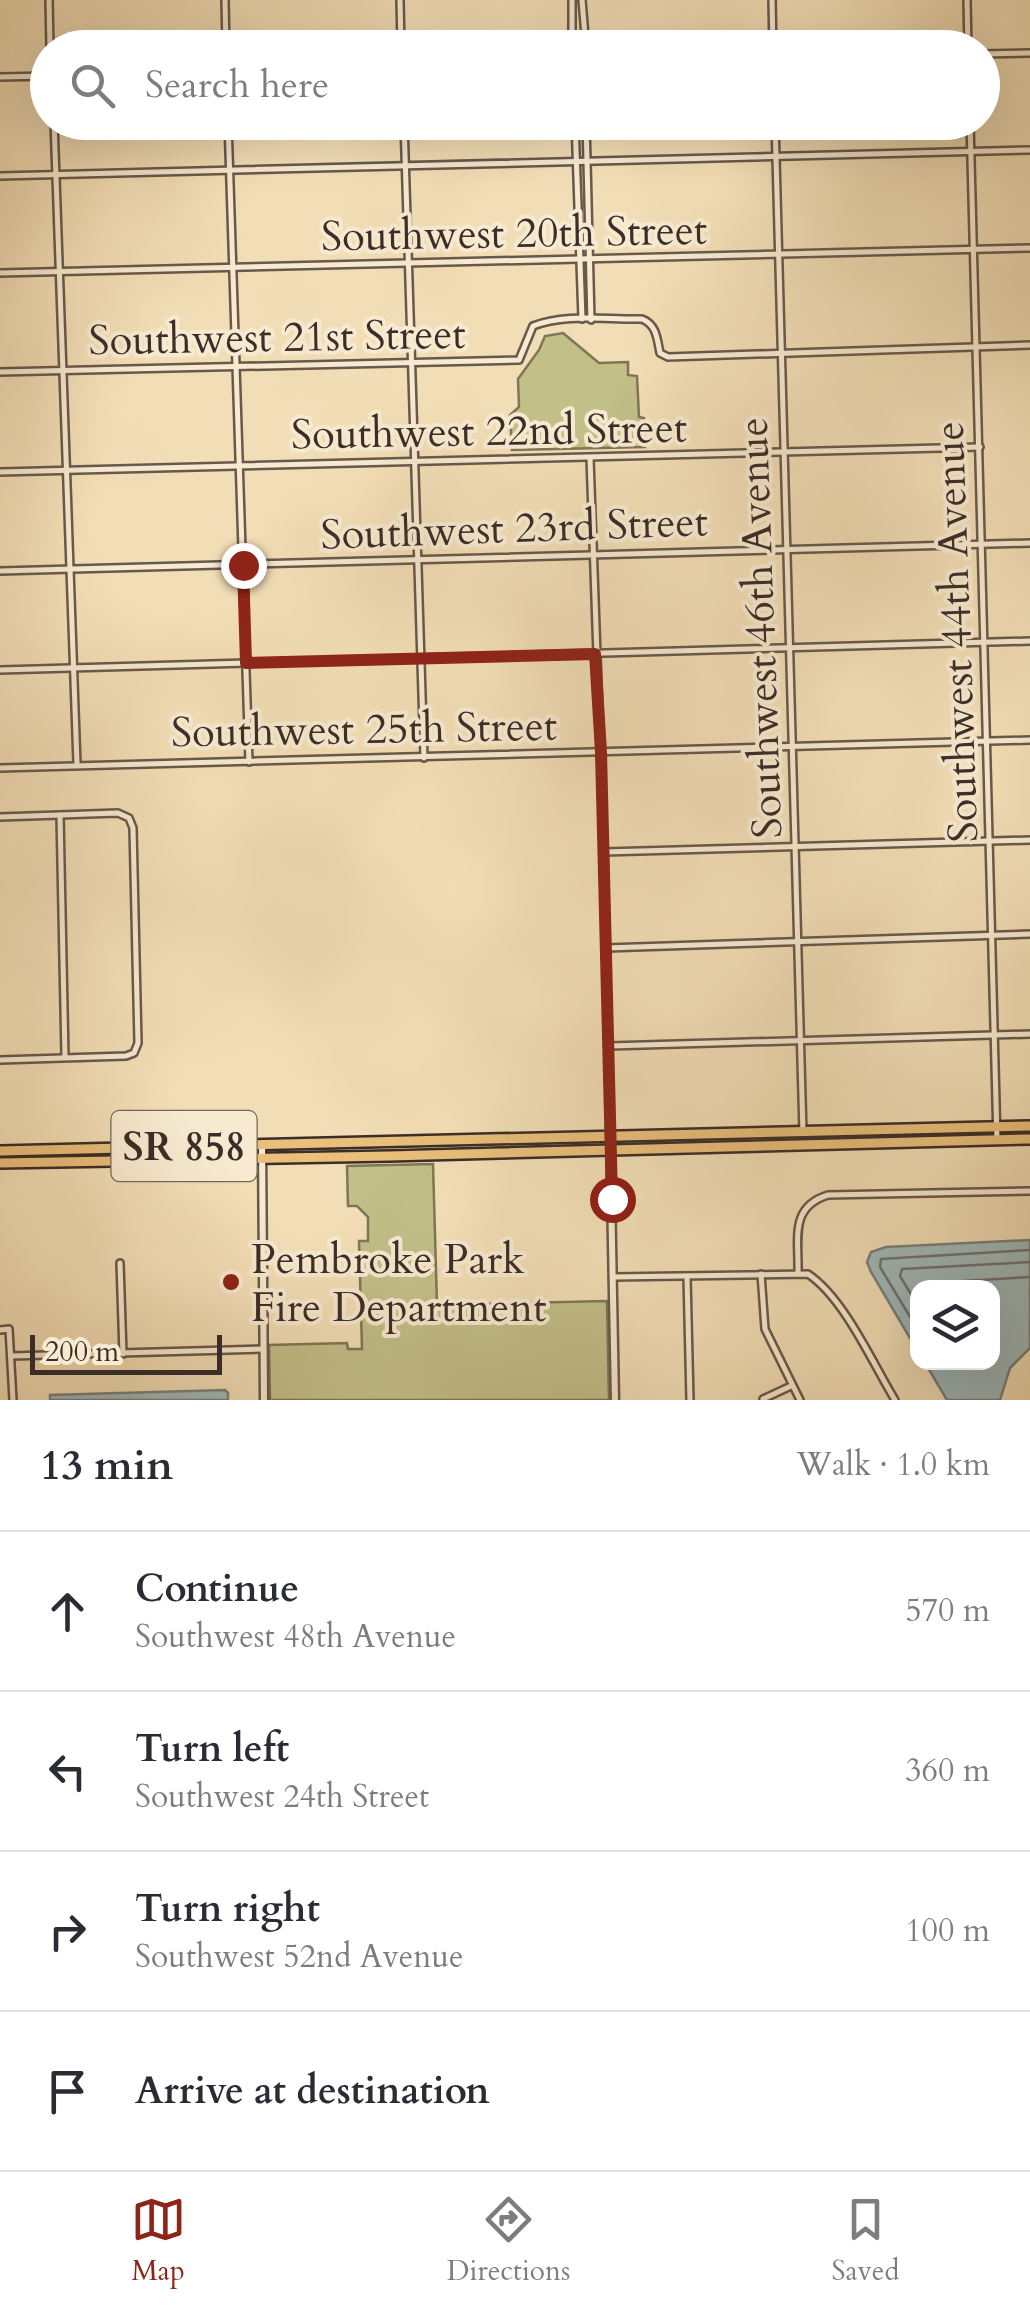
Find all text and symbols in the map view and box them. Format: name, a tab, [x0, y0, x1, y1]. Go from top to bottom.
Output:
search box	[30, 30, 1000, 140]
icon: search	[65, 58, 120, 113]
text: Search here	[145, 59, 329, 111]
street label: Southwest 20th Street	[320, 202, 708, 265]
street label: Southwest 21st Street	[88, 306, 466, 369]
street label: Southwest 22nd Street	[291, 400, 688, 463]
street label: Southwest 46th Avenue	[725, 416, 796, 839]
street label: Southwest 44th Avenue	[921, 420, 992, 843]
street label: Southwest 23rd Street	[319, 493, 709, 564]
route end	[221, 543, 267, 589]
street label: Southwest 25th Street	[170, 698, 558, 761]
road number: SR 858	[111, 1111, 256, 1181]
route start	[590, 1177, 636, 1223]
place label: Pembroke Park Fire Department	[251, 1231, 546, 1336]
marker: Pembroke Park Fire Department	[220, 1271, 242, 1293]
map controls	[910, 1280, 1000, 1370]
button: layers	[910, 1280, 1000, 1370]
scale bar	[30, 1330, 222, 1374]
text: 200 m	[45, 1333, 119, 1371]
text: 13 min	[40, 1437, 173, 1494]
text: Walk · 1.0 km	[797, 1443, 990, 1487]
text: Continue	[135, 1563, 299, 1615]
icon: ahead	[40, 1584, 95, 1639]
text: 570 m	[905, 1589, 990, 1633]
text: Southwest 48th Avenue	[135, 1615, 456, 1659]
text: Turn left	[135, 1723, 289, 1775]
icon: left	[40, 1744, 95, 1799]
text: 360 m	[905, 1749, 990, 1793]
text: Southwest 24th Street	[135, 1775, 429, 1819]
text: Turn right	[135, 1883, 320, 1935]
icon: right	[40, 1904, 95, 1959]
text: 100 m	[905, 1909, 990, 1953]
text: Southwest 52nd Avenue	[135, 1935, 464, 1979]
icon: arrive	[40, 2064, 95, 2119]
text: Arrive at destination	[135, 2065, 490, 2117]
tab: Map	[131, 2192, 186, 2290]
tab: Directions	[447, 2192, 570, 2290]
tab: Saved	[831, 2192, 899, 2290]

